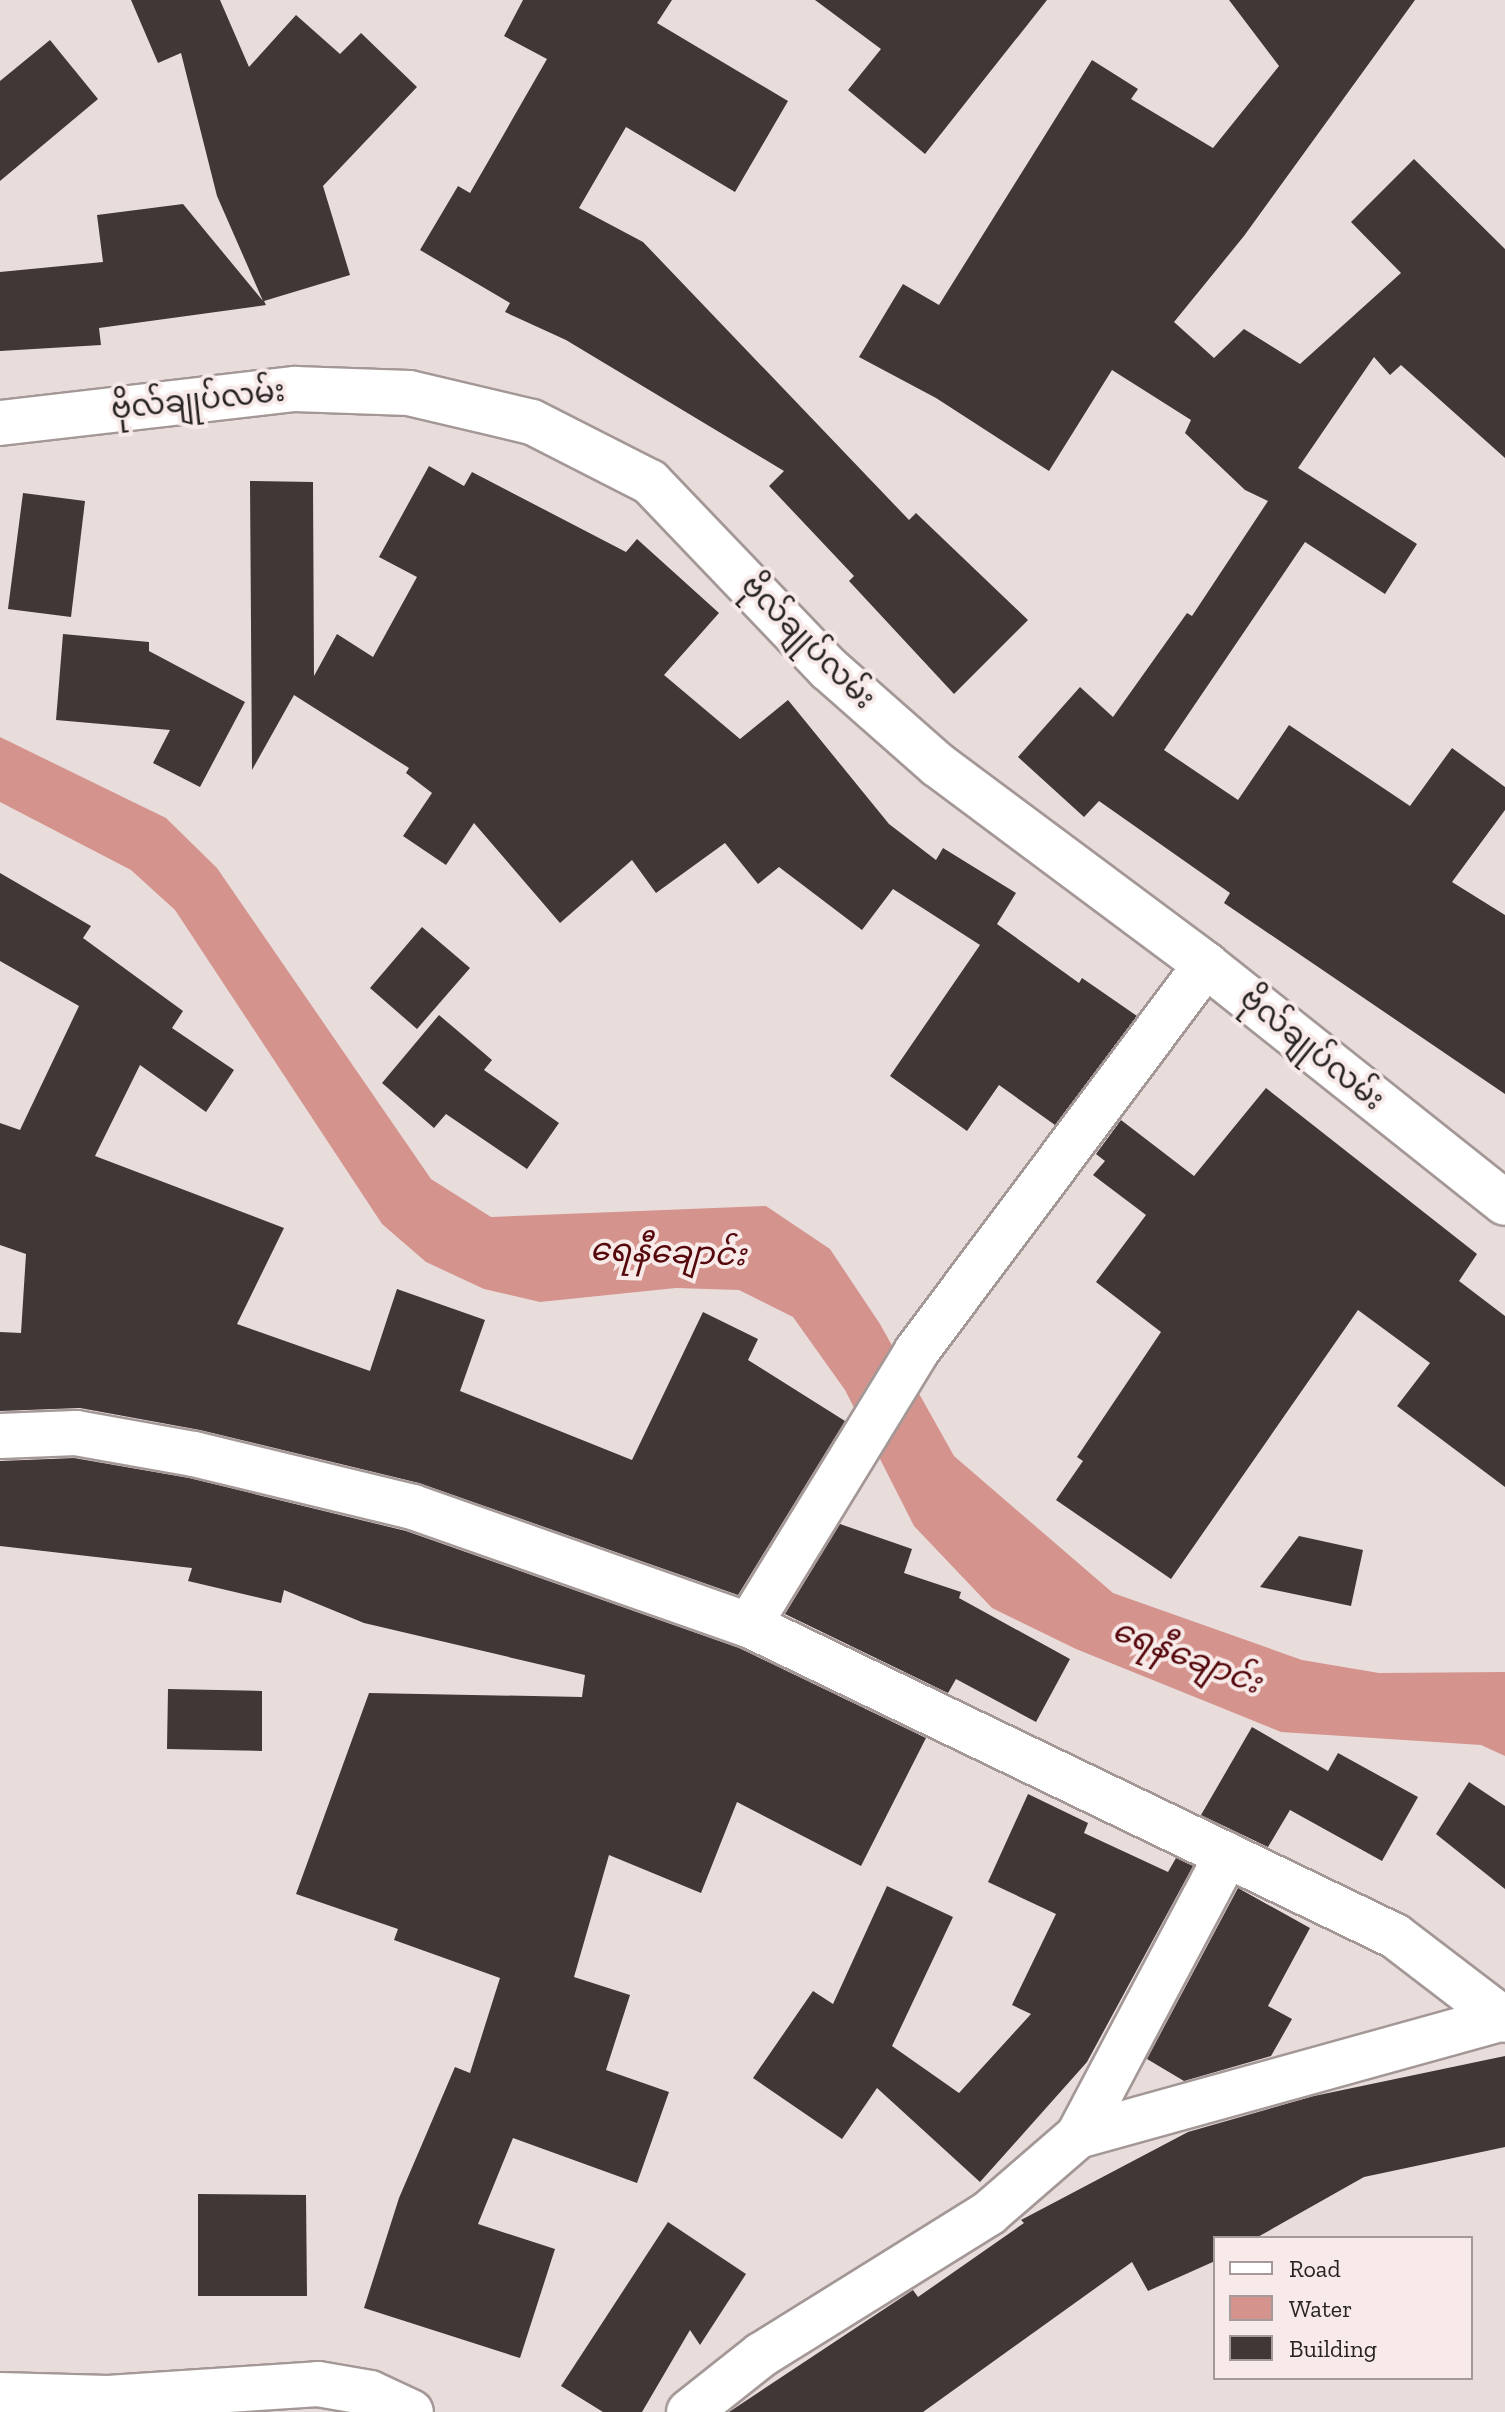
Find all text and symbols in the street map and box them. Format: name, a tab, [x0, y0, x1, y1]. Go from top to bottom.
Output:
street label: ဗိုလ်‌ချုပ်‌လမ်း	[109, 373, 287, 427]
street label: ဗိုလ်‌ချုပ်‌လမ်း	[734, 568, 882, 716]
street label: ဗိုလ်‌ချုပ်‌လမ်း	[1233, 980, 1391, 1118]
water label: ရေနီချောင်း	[589, 1230, 747, 1274]
water label: ရေနီချောင်း	[1107, 1610, 1267, 1702]
legend	[1213, 2236, 1473, 2380]
text: Road	[1289, 2254, 1341, 2283]
text: Water	[1289, 2294, 1352, 2323]
text: Building	[1289, 2334, 1377, 2363]

